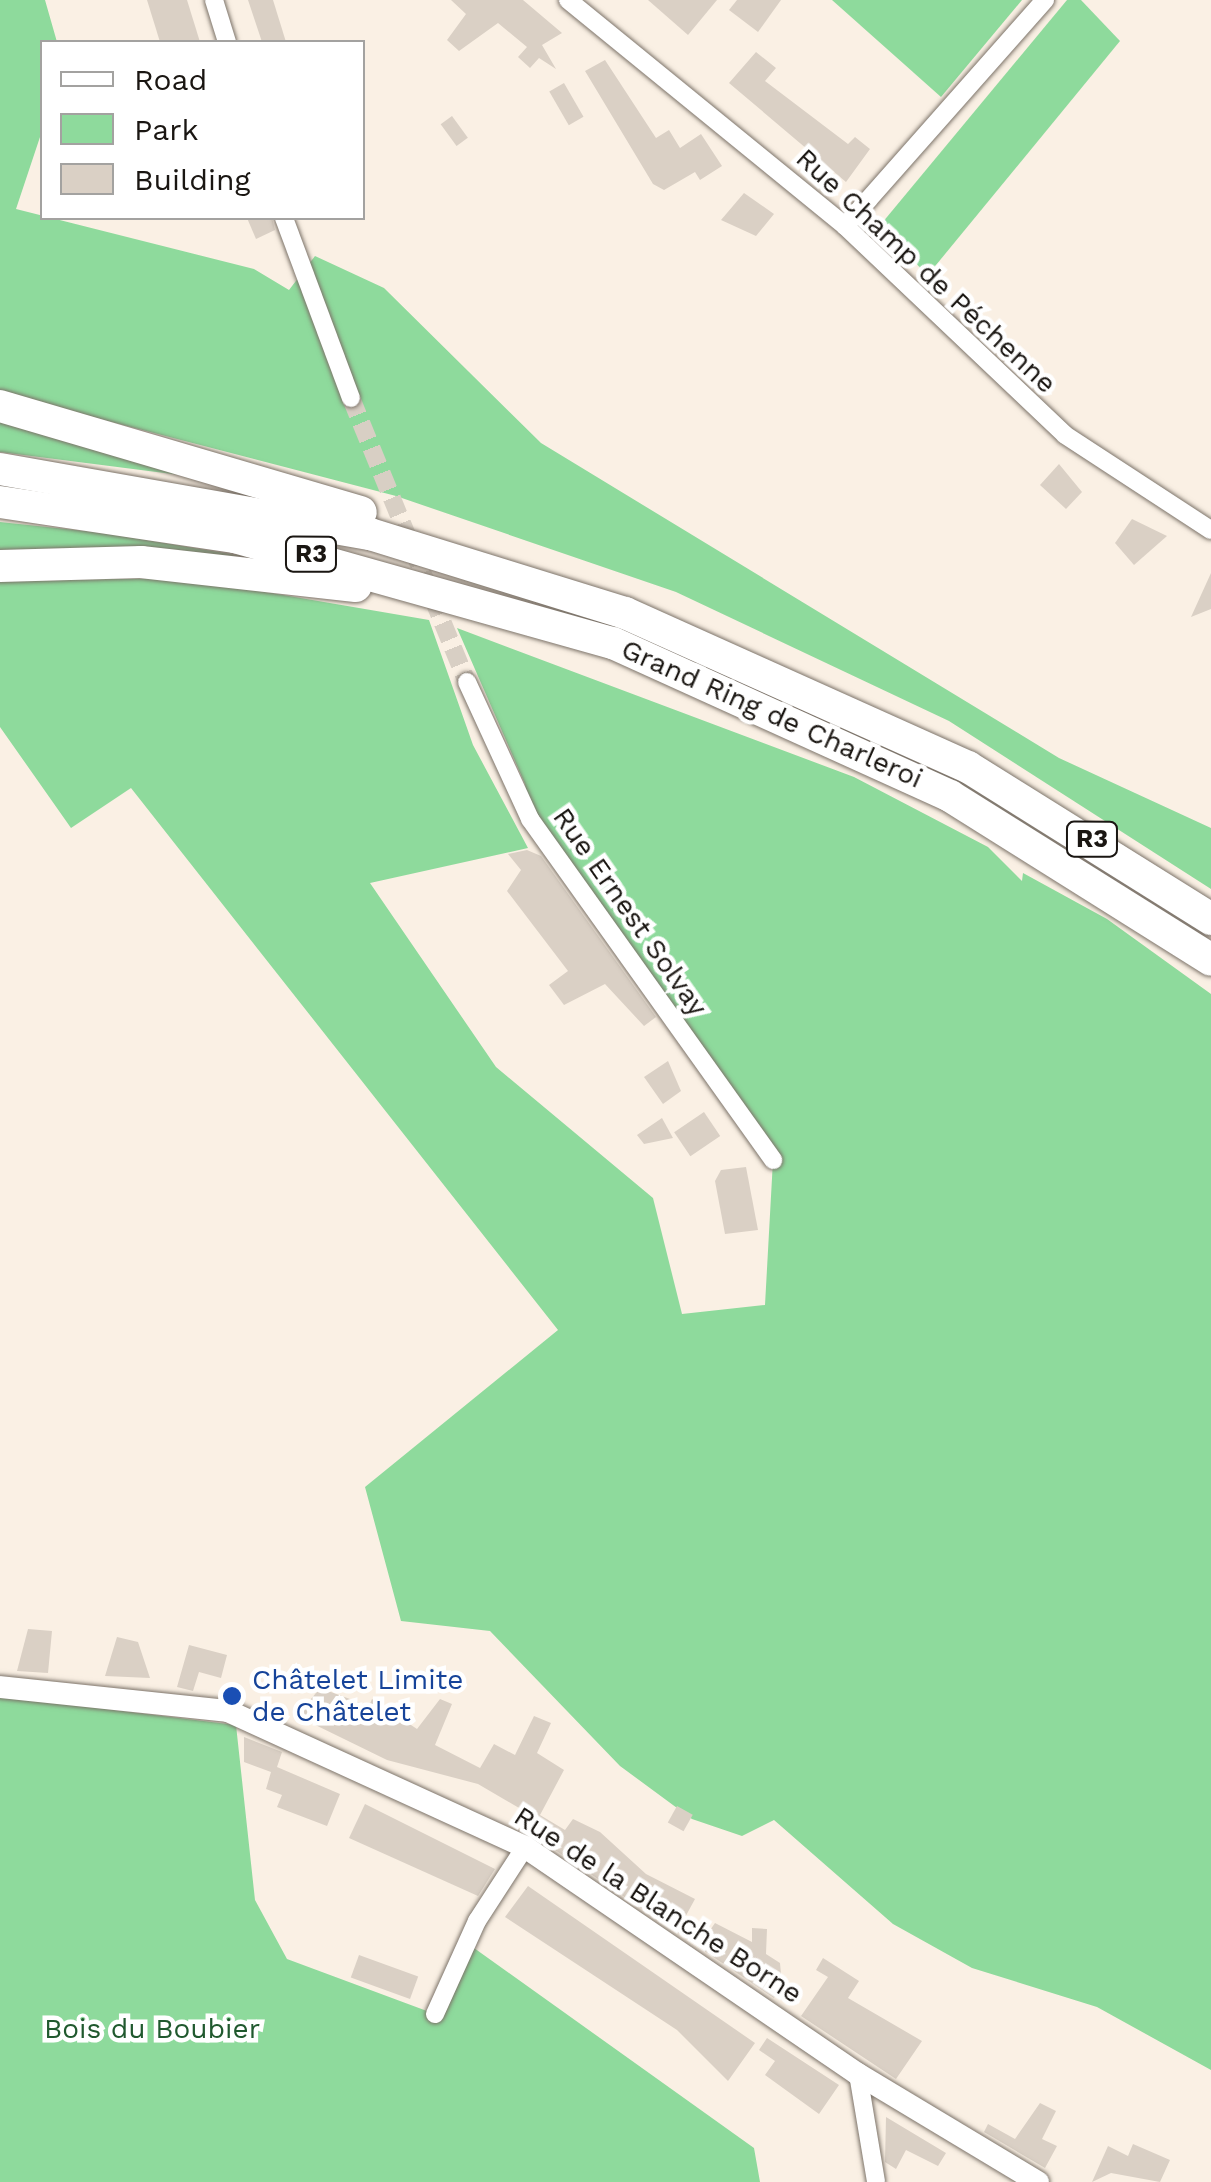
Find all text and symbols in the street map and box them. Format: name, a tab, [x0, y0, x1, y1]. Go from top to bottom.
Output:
legend	[40, 40, 365, 220]
text: Road	[134, 62, 207, 97]
text: Park	[134, 112, 199, 147]
street label: Rue Champ de Péchenne	[789, 142, 1063, 400]
text: Building	[134, 162, 251, 197]
road number: R3	[284, 534, 338, 574]
street label: Grand Ring de Charleroi	[616, 632, 928, 796]
street label: Rue Ernest Solvay	[546, 801, 714, 1023]
road number: R3	[1064, 819, 1120, 859]
place label: Châtelet Limite de Châtelet	[252, 1663, 464, 1729]
marker: Châtelet Limite de Châtelet	[221, 1685, 243, 1707]
street label: Rue de la Blanche Borne	[507, 1799, 809, 2011]
park label: Bois du Boubier	[44, 2012, 260, 2046]

